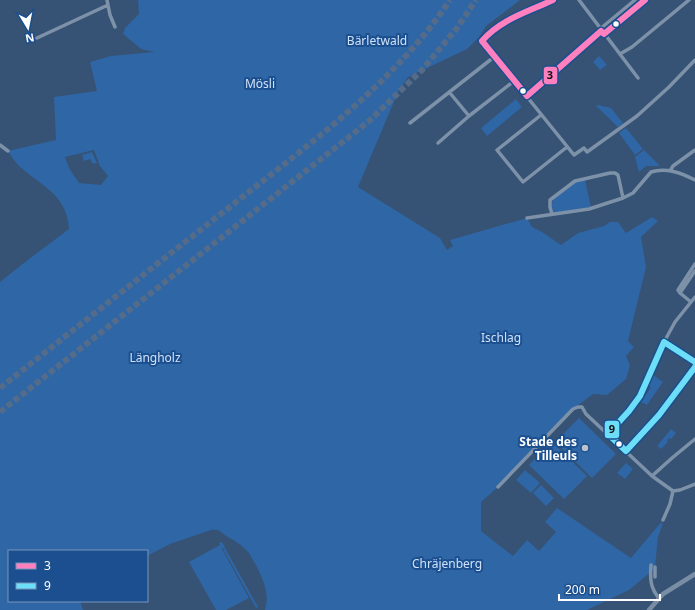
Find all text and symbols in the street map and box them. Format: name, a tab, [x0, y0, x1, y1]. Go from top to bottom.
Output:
north arrow	[8, 8, 48, 48]
unlabelled marker	[611, 19, 621, 29]
text: N	[24, 30, 36, 47]
park label: Bärletwald	[347, 32, 407, 49]
line badge: 3	[543, 66, 558, 85]
text: 3	[547, 67, 553, 82]
park label: Mösli	[245, 75, 275, 92]
unlabelled marker	[518, 86, 528, 96]
park label: Ischlag	[481, 329, 521, 346]
park label: Längholz	[129, 349, 181, 366]
line badge: 9	[604, 420, 620, 439]
text: 9	[609, 421, 615, 436]
place label: Stade des Tilleuls	[519, 433, 577, 464]
unlabelled marker	[614, 439, 624, 449]
marker: Stade des Tilleuls	[580, 443, 590, 453]
legend	[8, 550, 148, 602]
park label: Chräjenberg	[412, 555, 482, 572]
text: 3	[44, 557, 51, 574]
scale bar	[559, 576, 660, 602]
text: 9	[44, 577, 51, 594]
text: 200 m	[565, 581, 600, 598]

